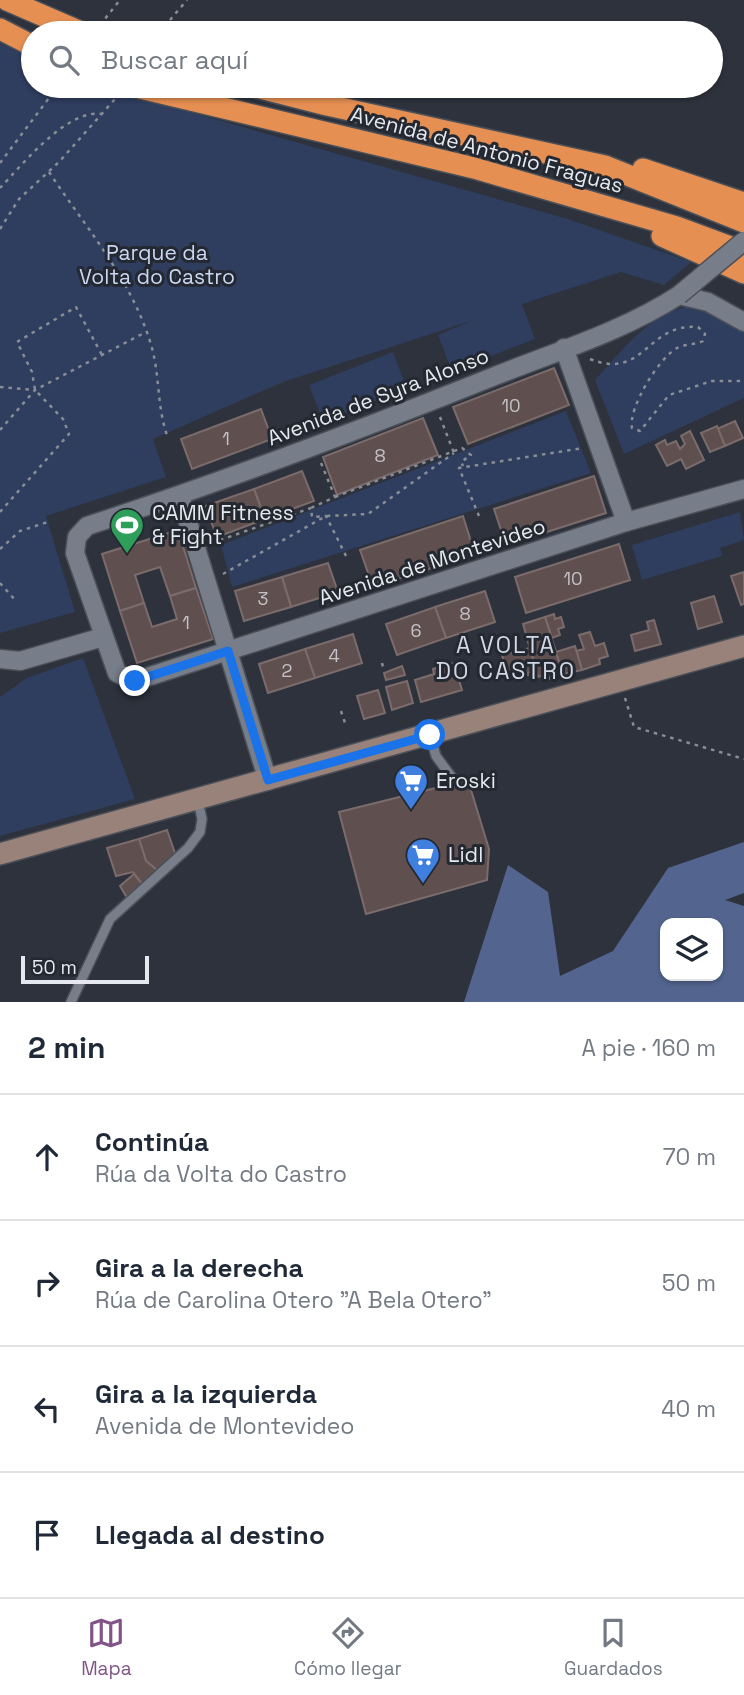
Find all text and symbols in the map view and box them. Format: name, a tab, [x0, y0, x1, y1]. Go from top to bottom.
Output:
search box	[21, 21, 723, 98]
icon: search	[45, 41, 83, 79]
text: Buscar aquí	[101, 43, 248, 77]
street label: Avenida de Antonio Fraguas	[348, 100, 626, 199]
park label: Parque da Volta do Castro	[79, 239, 235, 290]
street label: Avenida de Syra Alonso	[263, 342, 492, 451]
house number: 10	[501, 394, 521, 417]
house number: 1	[222, 427, 230, 450]
house number: 8	[374, 444, 386, 467]
place label: CAMM Fitness & Fight	[152, 499, 294, 550]
sports icon: CAMM Fitness & Fight	[108, 506, 146, 555]
street label: Avenida de Montevideo	[315, 512, 549, 611]
house number: 10	[563, 567, 583, 590]
house number: 3	[258, 587, 268, 610]
house number: 8	[459, 602, 471, 625]
house number: 1	[182, 611, 190, 634]
house number: 6	[410, 619, 422, 642]
district label: A VOLTA DO CASTRO	[436, 630, 576, 686]
house number: 4	[328, 644, 340, 667]
house number: 2	[282, 659, 292, 682]
route end	[119, 665, 150, 696]
route start	[414, 719, 445, 750]
supermarket icon: Eroski	[392, 762, 430, 811]
place label: Eroski	[436, 767, 496, 794]
supermarket icon: Lidl	[404, 836, 442, 885]
place label: Lidl	[448, 841, 483, 868]
map controls	[660, 918, 723, 981]
button: layers	[660, 918, 723, 981]
scale bar	[21, 953, 149, 985]
text: 50 m	[32, 955, 77, 980]
text: 2 min	[28, 1028, 106, 1067]
text: A pie · 160 m	[582, 1033, 716, 1063]
text: Continúa	[95, 1125, 209, 1159]
icon: ahead	[28, 1138, 66, 1176]
text: 70 m	[663, 1142, 716, 1172]
text: Rúa da Volta do Castro	[95, 1159, 347, 1189]
text: Gira a la derecha	[95, 1251, 304, 1285]
icon: right	[28, 1264, 66, 1302]
text: 50 m	[662, 1268, 716, 1298]
text: Rúa de Carolina Otero "A Bela Otero"	[95, 1285, 492, 1315]
text: Gira a la izquierda	[95, 1377, 317, 1411]
icon: left	[28, 1390, 66, 1428]
text: 40 m	[661, 1394, 716, 1424]
text: Avenida de Montevideo	[95, 1411, 355, 1441]
icon: arrive	[28, 1516, 66, 1554]
text: Llegada al destino	[95, 1518, 325, 1552]
tab: Mapa	[81, 1614, 132, 1681]
tab: Cómo llegar	[294, 1614, 402, 1681]
tab: Guardados	[564, 1614, 663, 1681]

